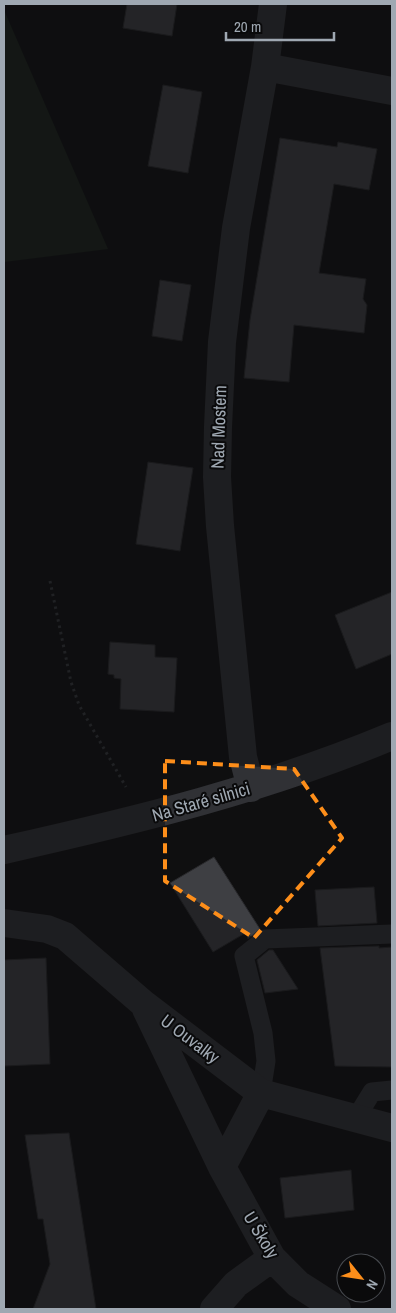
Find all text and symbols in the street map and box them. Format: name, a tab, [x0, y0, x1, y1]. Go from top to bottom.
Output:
scale bar	[226, 10, 334, 42]
text: 20 m	[234, 16, 261, 37]
street label: Nad Mostem	[205, 385, 232, 469]
street label: Na Staré silnici	[149, 776, 253, 827]
street label: U Ouvalky	[156, 1008, 226, 1069]
street label: U Školy	[238, 1207, 286, 1264]
north arrow	[336, 1253, 386, 1303]
text: N	[362, 1276, 382, 1293]

